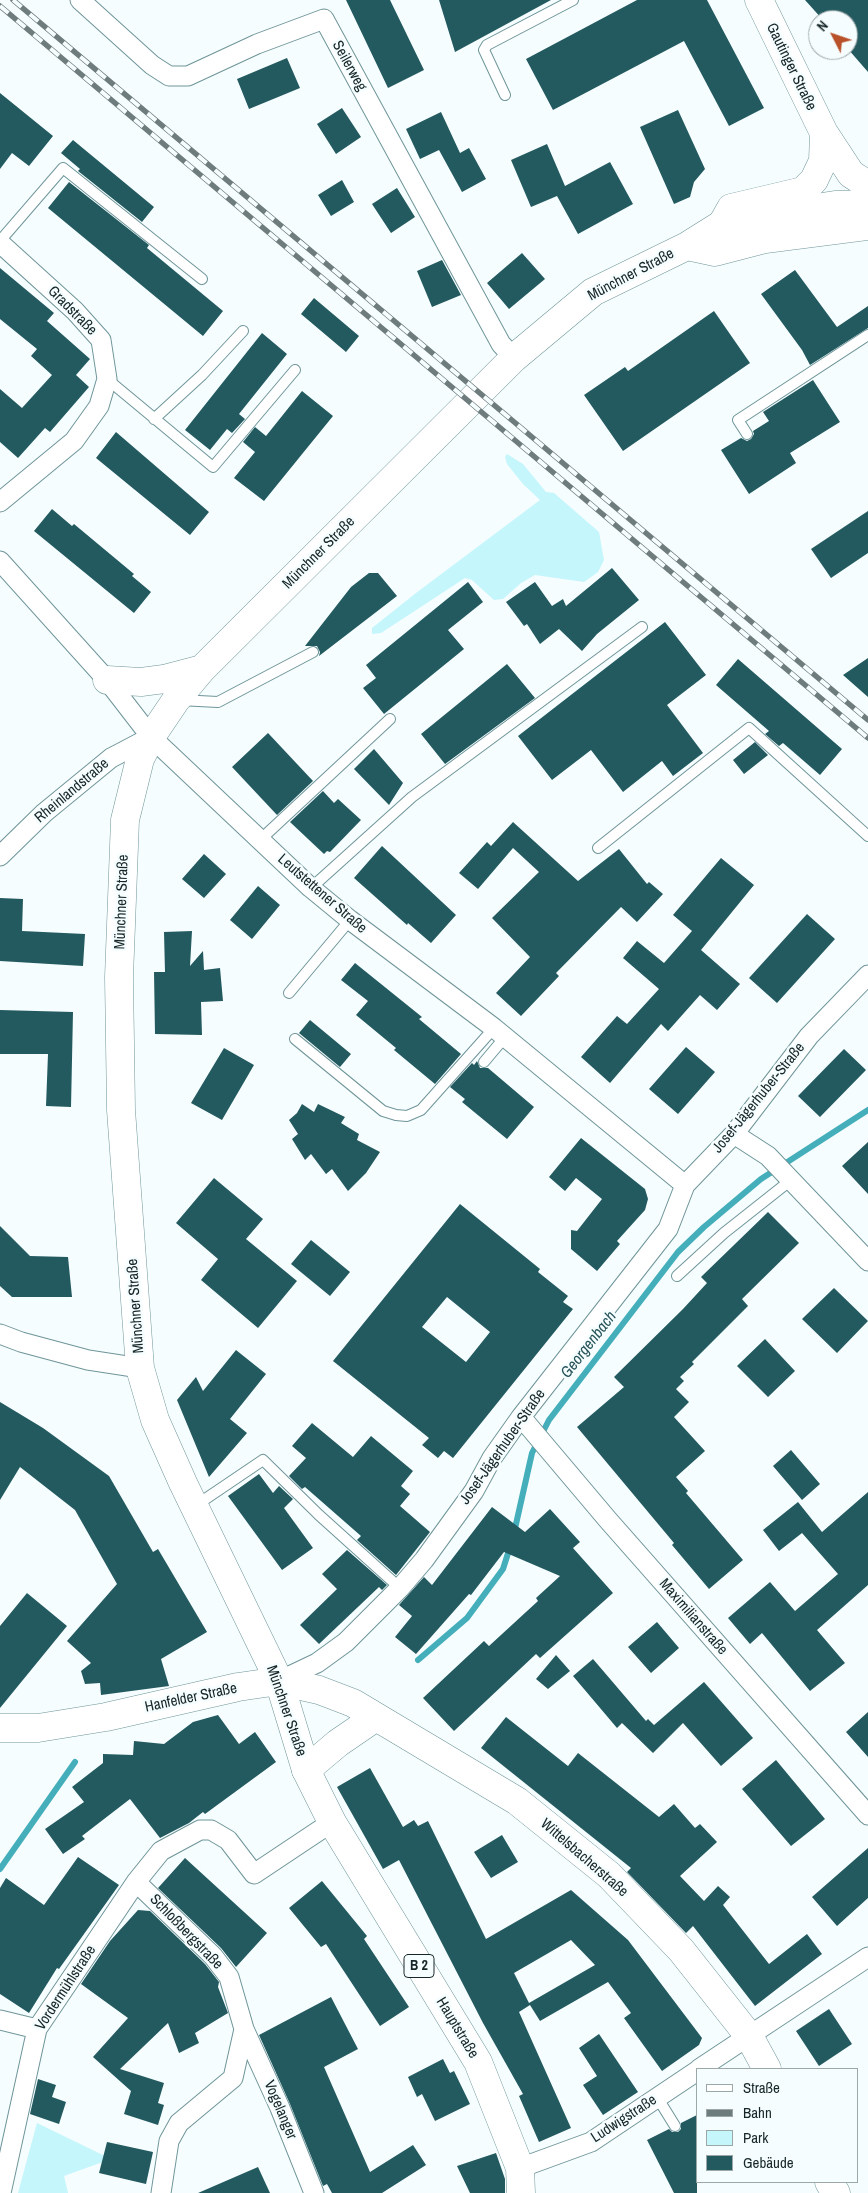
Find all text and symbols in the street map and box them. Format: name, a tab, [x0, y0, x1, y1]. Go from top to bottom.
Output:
north arrow	[808, 10, 858, 60]
text: N	[813, 17, 832, 35]
street label: Gautinger Straße	[762, 20, 820, 114]
street label: Seilerweg	[328, 38, 370, 94]
street label: Münchner Straße	[585, 245, 677, 305]
street label: Gradstraße	[44, 283, 100, 339]
street label: Münchner Straße	[279, 513, 359, 593]
street label: Rheinlandstraße	[31, 755, 113, 827]
street label: Leutstettener Straße	[274, 850, 370, 938]
street label: Münchner Straße	[111, 854, 133, 950]
street label: Josef-Jägerhuber-Straße	[709, 1039, 809, 1157]
street label: Münchner Straße	[124, 1258, 148, 1354]
water label: Georgenbach	[557, 1308, 621, 1382]
street label: Josef-Jägerhuber-Straße	[456, 1386, 550, 1508]
street label: Maximilianstraße	[655, 1575, 731, 1659]
street label: Münchner Straße	[262, 1663, 310, 1759]
street label: Hanfelder Straße	[143, 1679, 239, 1717]
street label: Wittelsbacherstraße	[537, 1815, 631, 1901]
street label: Schloßbergstraße	[146, 1891, 226, 1973]
street label: Vordermühlstraße	[32, 1942, 100, 2034]
road number: B 2	[404, 1954, 434, 1978]
street label: Hauptstraße	[432, 1994, 482, 2062]
legend	[696, 2068, 858, 2183]
text: Straße	[743, 2077, 780, 2098]
street label: Vogelanger	[260, 2078, 300, 2142]
street label: Ludwigstraße	[588, 2091, 660, 2147]
text: Bahn	[743, 2102, 772, 2123]
text: Park	[743, 2127, 768, 2148]
text: Gebäude	[743, 2152, 794, 2173]

